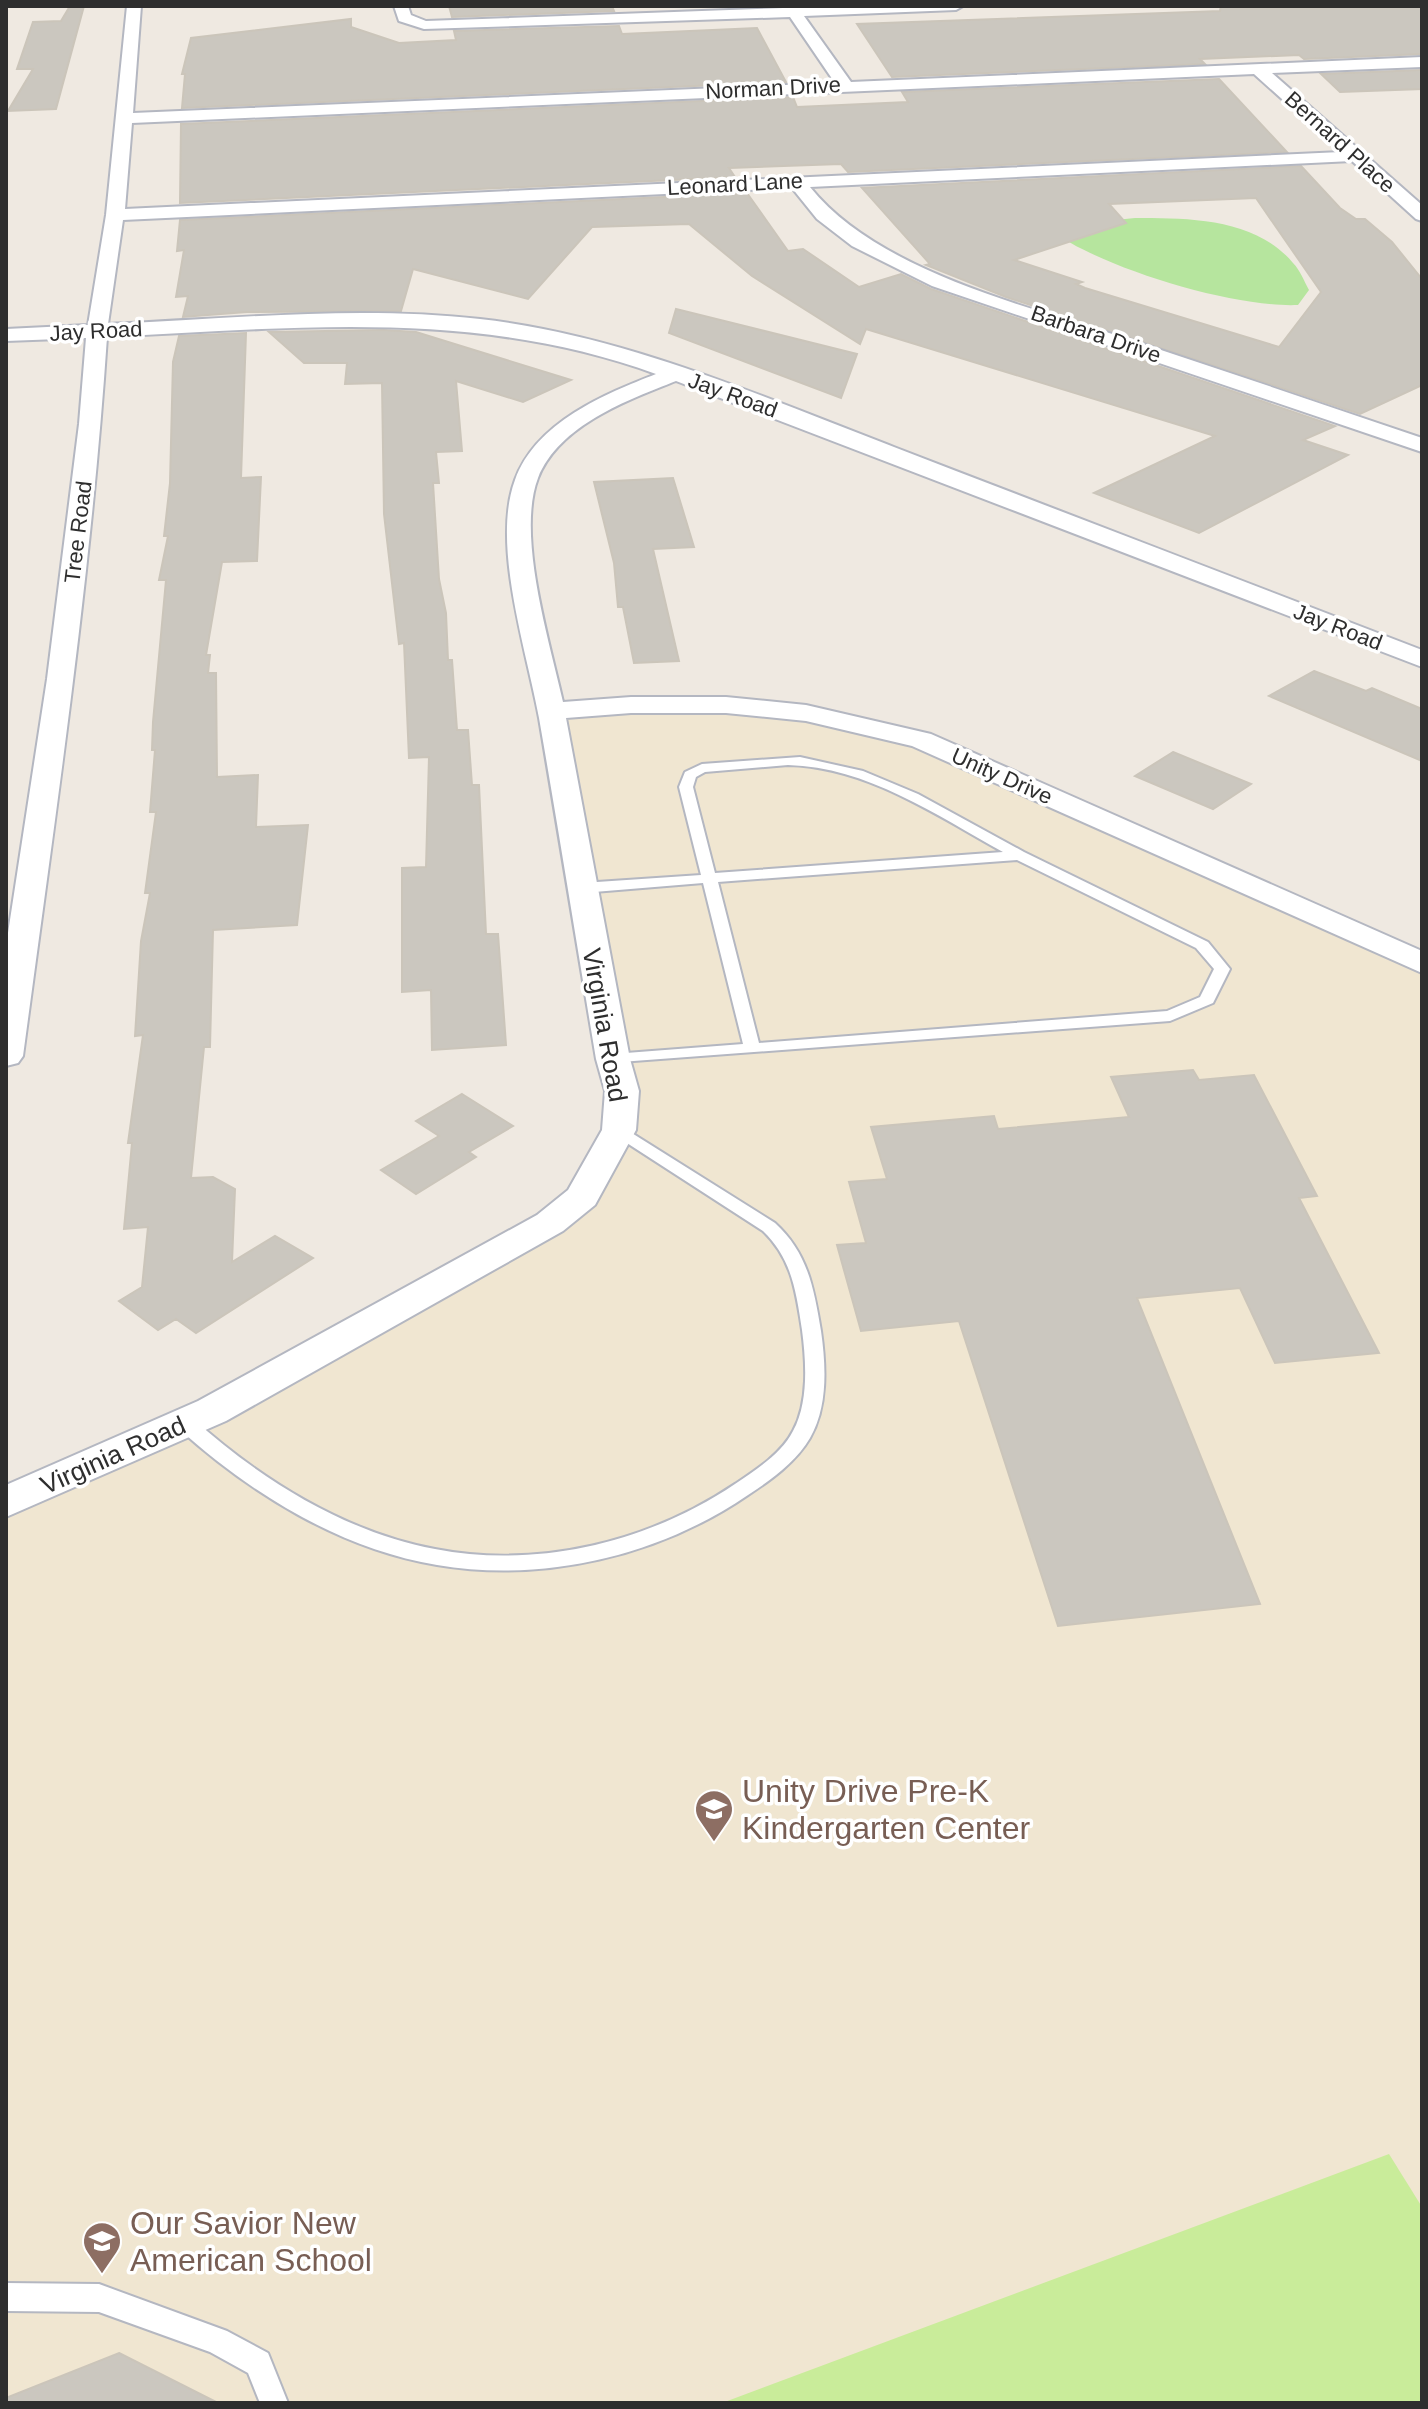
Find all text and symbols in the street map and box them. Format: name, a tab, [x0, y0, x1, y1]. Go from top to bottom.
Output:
street label: Norman Drive	[705, 72, 841, 104]
street label: Bernard Place	[1280, 86, 1400, 198]
street label: Leonard Lane	[667, 168, 803, 200]
street label: Barbara Drive	[1028, 300, 1164, 368]
street label: Jay Road	[49, 316, 143, 346]
street label: Jay Road	[685, 367, 781, 423]
street label: Tree Road	[59, 479, 97, 585]
street label: Jay Road	[1290, 599, 1386, 655]
street label: Unity Drive	[948, 743, 1056, 809]
street label: Virginia Road	[577, 946, 633, 1104]
street label: Virginia Road	[36, 1410, 190, 1500]
place label: Unity Drive Pre-K Kindergarten Center	[742, 1773, 1031, 1846]
school or university icon: Unity Drive Pre-K Kindergarten Center	[693, 1788, 735, 1843]
place label: Our Savior New American School	[130, 2205, 372, 2278]
school or university icon: Our Savior New American School	[81, 2220, 123, 2275]

